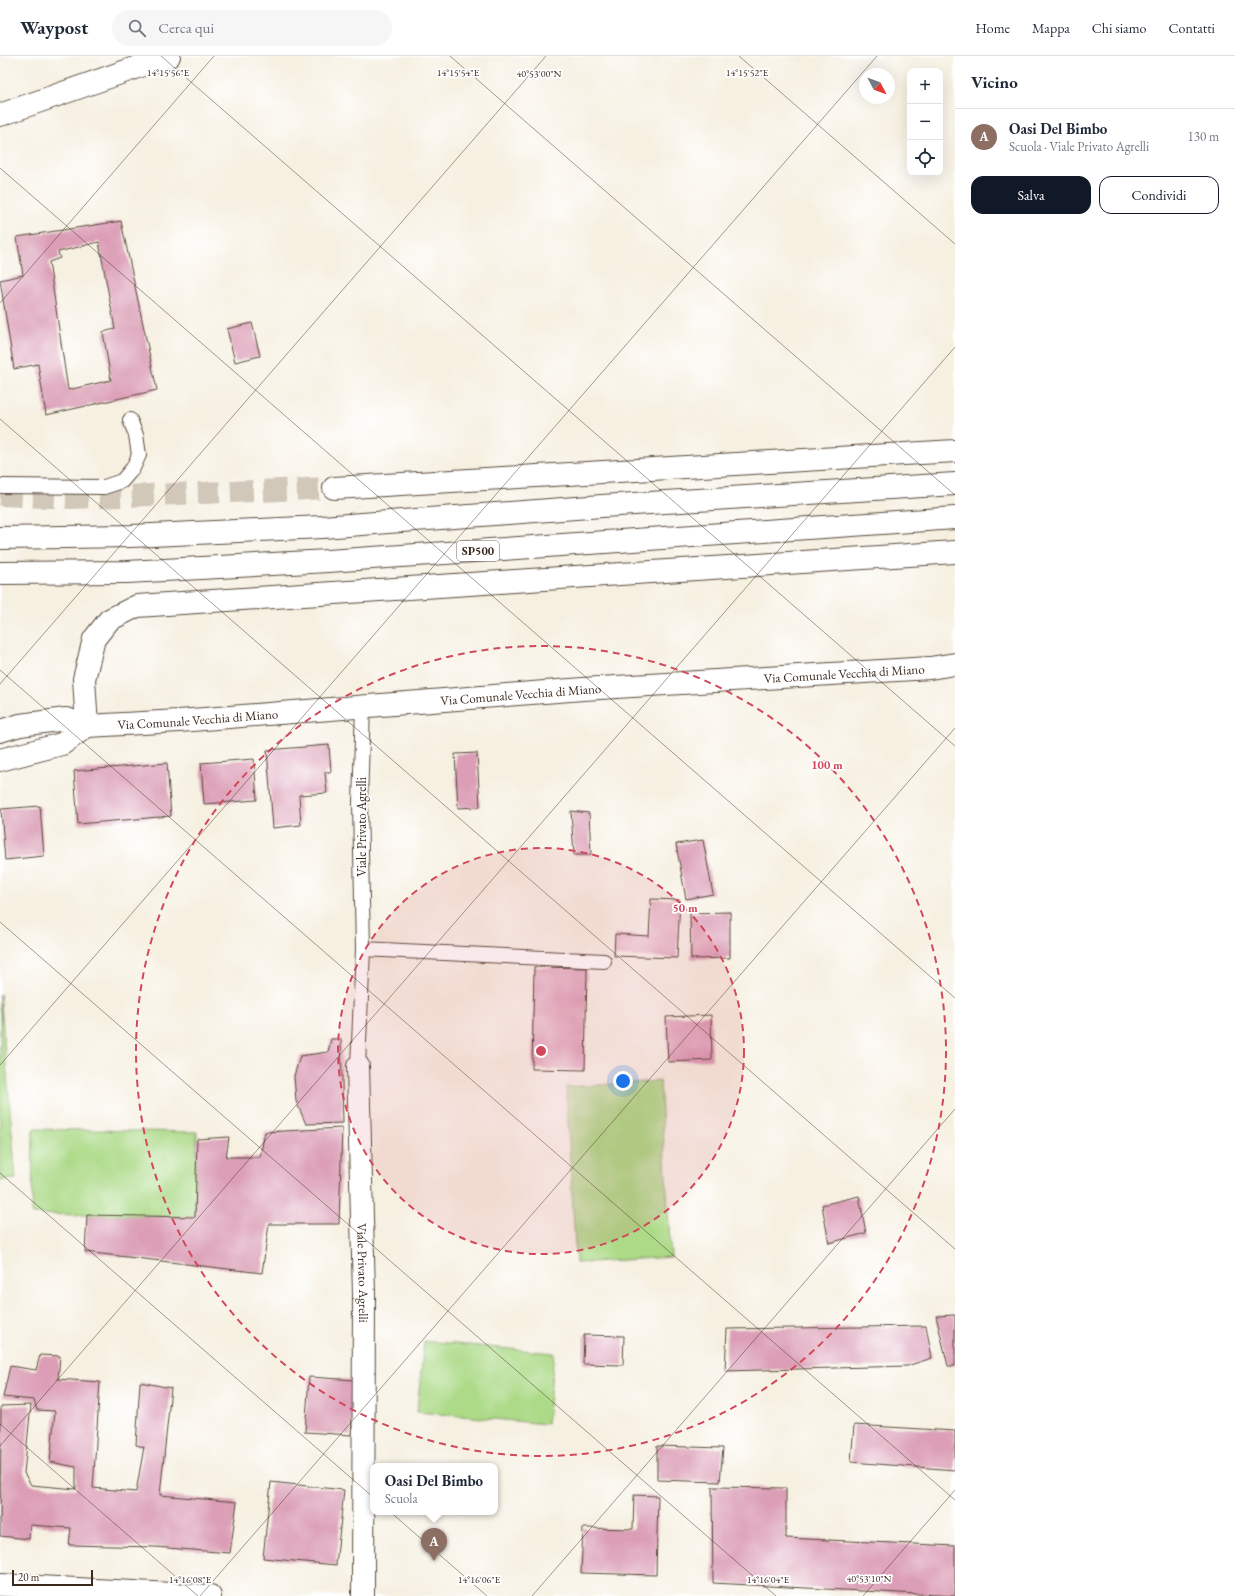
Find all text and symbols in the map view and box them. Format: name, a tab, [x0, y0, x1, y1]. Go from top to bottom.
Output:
search box	[112, 10, 392, 46]
text: Waypost	[20, 15, 88, 40]
icon: search	[126, 17, 148, 39]
text: Cerca qui	[158, 18, 214, 37]
text: Home	[975, 19, 1010, 37]
text: Mappa	[1032, 19, 1070, 37]
text: Chi siamo	[1092, 19, 1147, 37]
text: Contatti	[1169, 19, 1215, 37]
text: 14°15'56"E	[147, 66, 190, 79]
text: 14°15'54"E	[437, 66, 480, 79]
text: 14°15'52"E	[726, 66, 769, 79]
text: 40°53'00"N	[517, 67, 562, 80]
north arrow	[859, 68, 895, 104]
map controls	[907, 68, 943, 176]
button: +	[907, 68, 943, 104]
text: Vicino	[971, 71, 1018, 93]
button: −	[907, 104, 943, 140]
text: Oasi Del Bimbo	[1009, 119, 1107, 138]
text: A	[979, 128, 989, 145]
text: 130 m	[1188, 128, 1219, 145]
text: Scuola · Viale Privato Agrelli	[1009, 138, 1149, 155]
button: locate	[907, 140, 943, 176]
button: Salva	[971, 176, 1091, 214]
button: Condividi	[1099, 176, 1219, 214]
road number: SP500	[457, 541, 499, 561]
street label: Via Comunale Vecchia di Miano	[763, 660, 925, 687]
street label: Via Comunale Vecchia di Miano	[440, 680, 602, 709]
street label: Via Comunale Vecchia di Miano	[117, 705, 279, 733]
text: 100 m	[811, 757, 843, 773]
street label: Viale Privato Agrelli	[353, 777, 370, 877]
text: 50 m	[672, 900, 698, 916]
centre of rings	[534, 1044, 548, 1058]
your location	[613, 1071, 633, 1091]
street label: Viale Privato Agrelli	[353, 1223, 372, 1323]
popup	[370, 1463, 498, 1515]
text: Oasi Del Bimbo	[385, 1471, 483, 1490]
text: Scuola	[385, 1490, 418, 1507]
pin: A	[421, 1528, 447, 1561]
scale bar	[12, 1568, 93, 1587]
text: 20 m	[18, 1570, 39, 1584]
text: 40°53'10"N	[847, 1572, 892, 1585]
text: 14°16'08"E	[169, 1573, 212, 1586]
text: 14°16'06"E	[458, 1573, 501, 1586]
text: 14°16'04"E	[747, 1573, 790, 1586]

